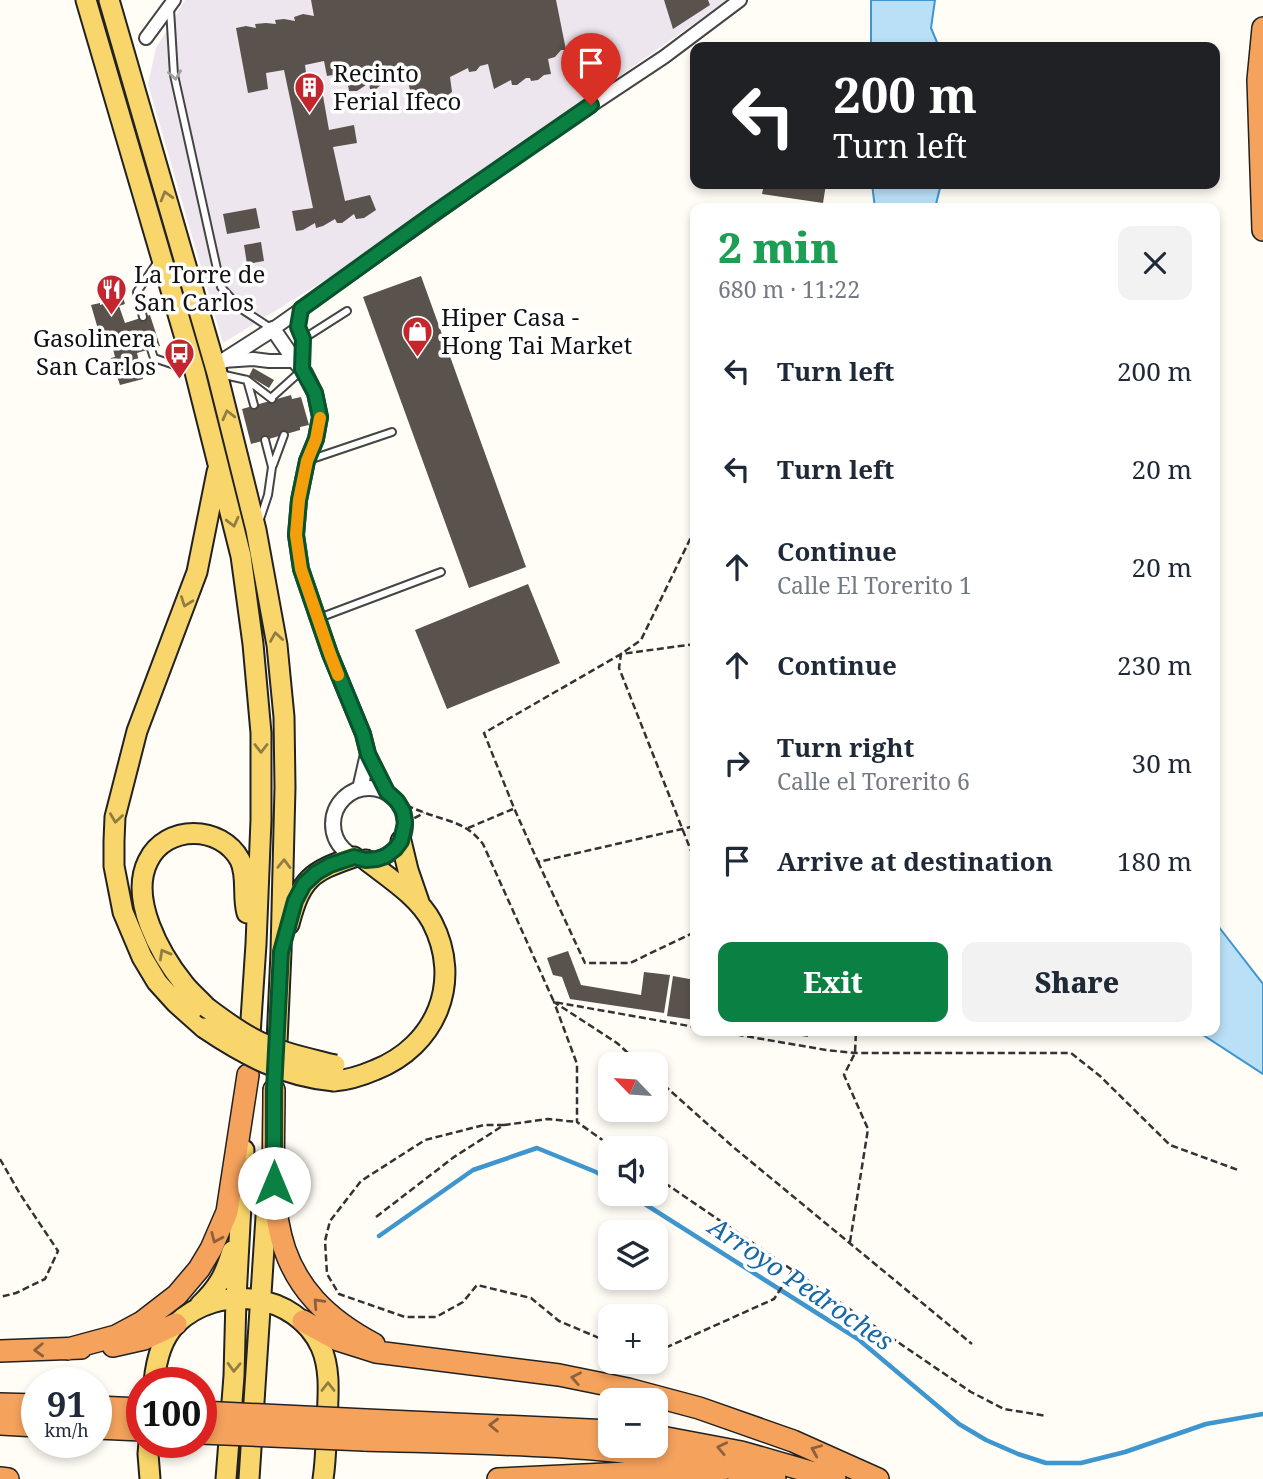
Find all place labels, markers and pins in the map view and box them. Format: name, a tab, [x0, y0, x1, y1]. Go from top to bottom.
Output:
pin	[561, 33, 621, 105]
place label: Recinto Ferial Ifeco	[333, 56, 461, 117]
building icon: Recinto Ferial Ifeco	[293, 71, 327, 115]
place label: La Torre de San Carlos	[134, 257, 265, 318]
restaurant icon: La Torre de San Carlos	[94, 272, 128, 316]
place label: Hiper Casa - Hong Tai Market	[441, 300, 632, 361]
shop icon: Hiper Casa - Hong Tai Market	[401, 315, 435, 359]
place label: Gasolinera San Carlos	[33, 321, 156, 382]
bus stop icon: Gasolinera San Carlos	[162, 336, 196, 380]

